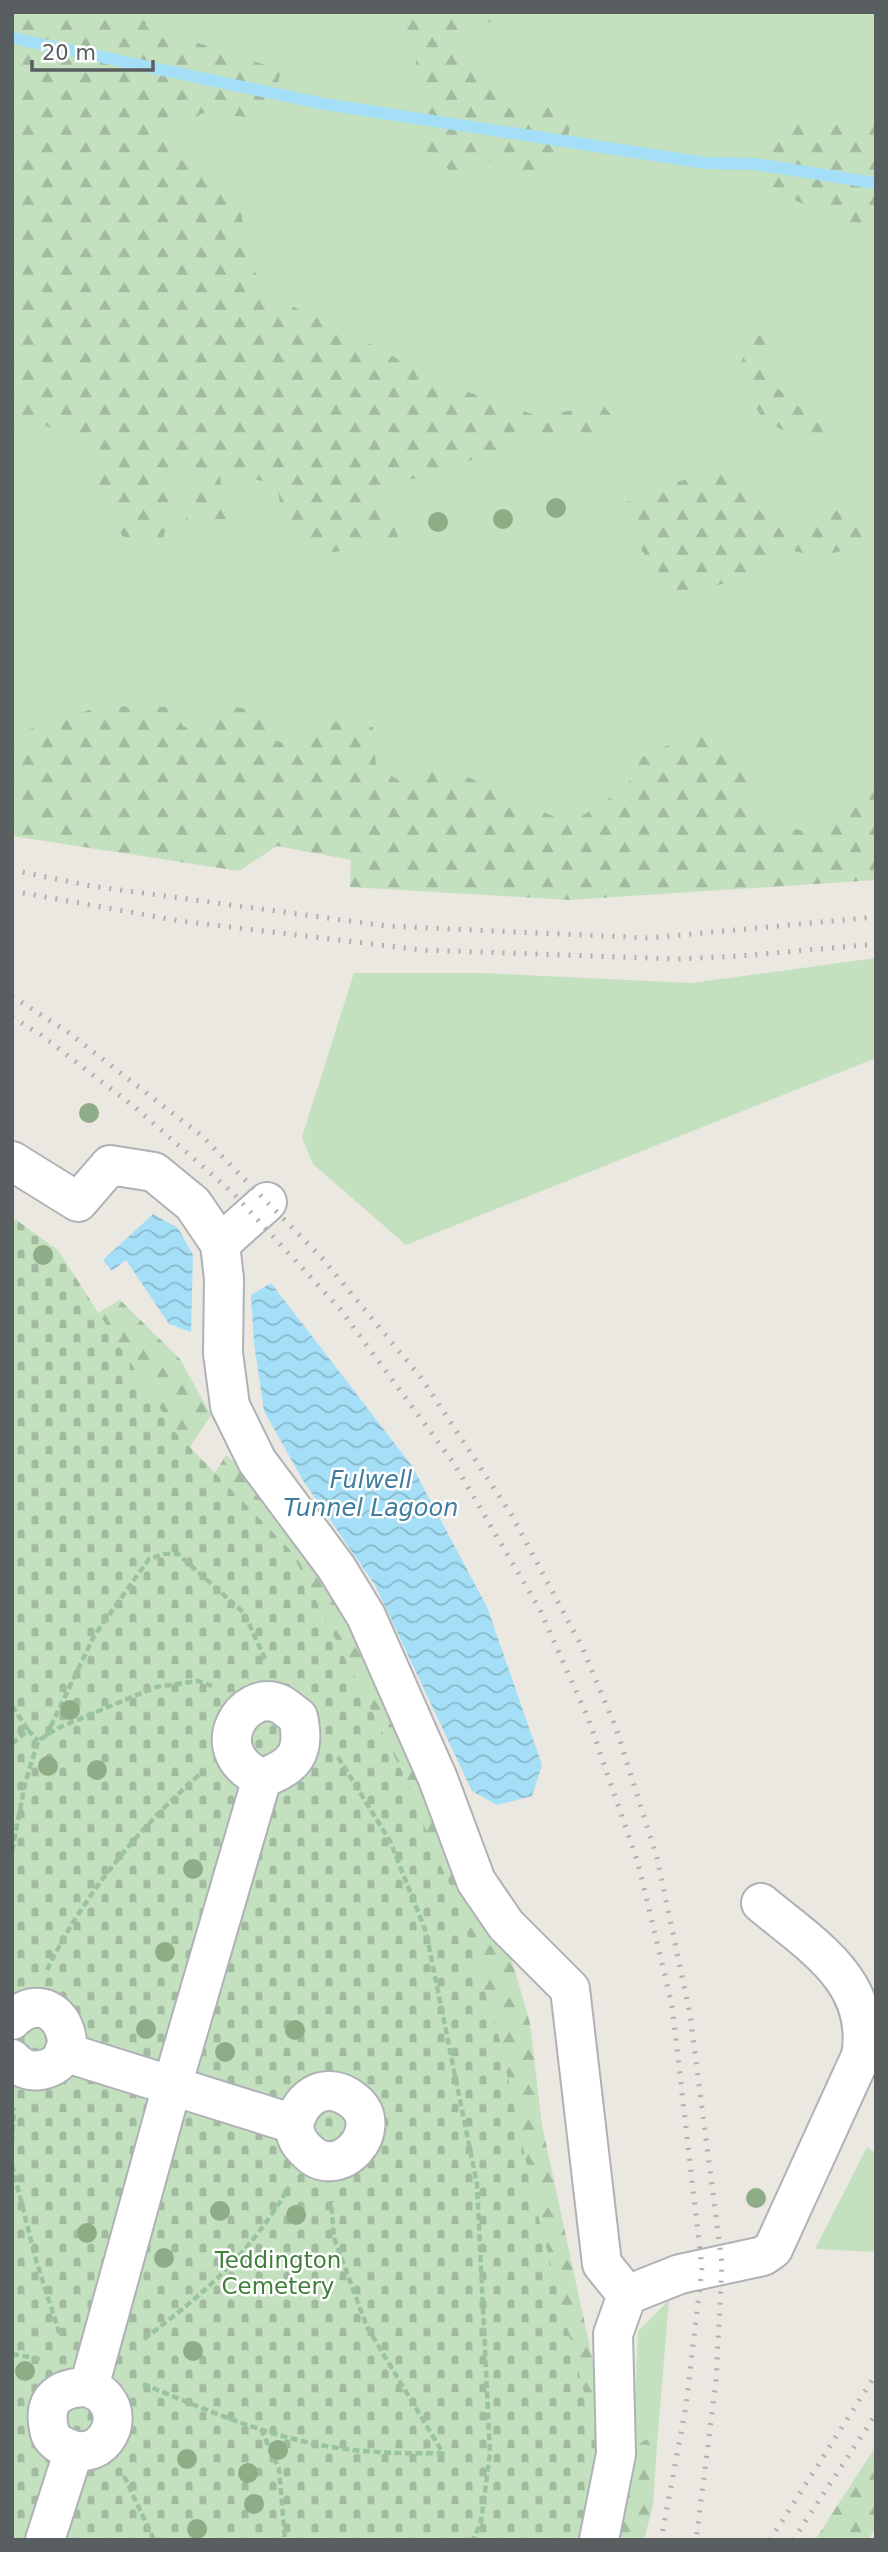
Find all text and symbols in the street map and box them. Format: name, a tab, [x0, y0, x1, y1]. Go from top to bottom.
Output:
scale bar	[32, 28, 152, 72]
text: 20 m	[42, 41, 96, 65]
water label: Fulwell Tunnel Lagoon	[284, 1466, 458, 1522]
park label: Teddington Cemetery	[214, 2247, 341, 2299]

